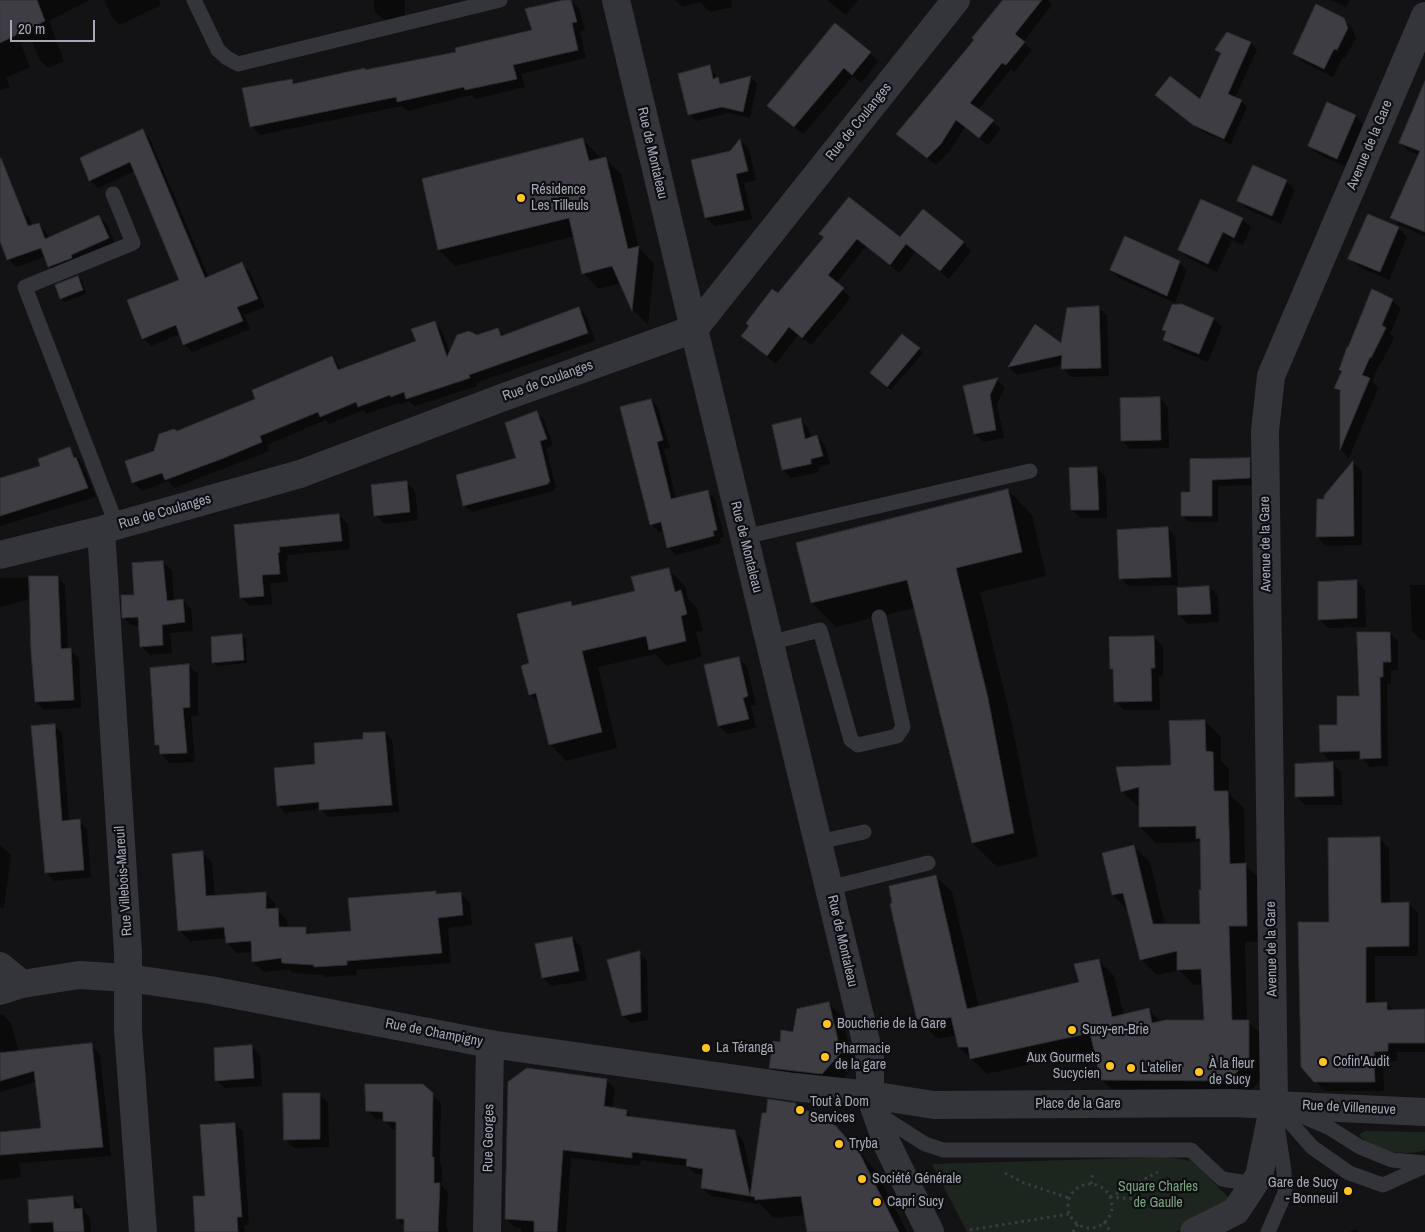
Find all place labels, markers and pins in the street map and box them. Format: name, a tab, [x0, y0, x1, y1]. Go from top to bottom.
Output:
place label: Résidence Les Tilleuls	[531, 182, 589, 214]
marker: Résidence Les Tilleuls	[515, 192, 527, 204]
place label: Boucherie de la Gare	[837, 1016, 946, 1032]
marker: Boucherie de la Gare	[821, 1018, 833, 1030]
place label: Sucy-en-Brie	[1082, 1022, 1149, 1038]
marker: Sucy-en-Brie	[1066, 1024, 1078, 1036]
place label: La Téranga	[716, 1040, 773, 1056]
place label: Pharmacie de la gare	[835, 1041, 891, 1074]
marker: La Téranga	[700, 1042, 712, 1054]
place label: Aux Gourmets Sucycien	[1027, 1050, 1100, 1082]
marker: Pharmacie de la gare	[819, 1051, 831, 1063]
place label: Cofin'Audit	[1333, 1054, 1389, 1070]
place label: À la fleur de Sucy	[1209, 1056, 1254, 1088]
marker: Cofin'Audit	[1317, 1056, 1329, 1068]
marker: Aux Gourmets Sucycien	[1104, 1060, 1116, 1072]
place label: L'atelier	[1141, 1060, 1181, 1076]
marker: L'atelier	[1125, 1062, 1137, 1074]
marker: À la fleur de Sucy	[1193, 1066, 1205, 1078]
place label: Tout à Dom Services	[810, 1094, 869, 1126]
marker: Tout à Dom Services	[794, 1104, 806, 1116]
place label: Tryba	[849, 1136, 878, 1152]
marker: Tryba	[833, 1138, 845, 1150]
place label: Société Générale	[872, 1171, 961, 1187]
marker: Société Générale	[856, 1173, 868, 1185]
place label: Gare de Sucy - Bonneuil	[1268, 1175, 1338, 1208]
marker: Gare de Sucy - Bonneuil	[1342, 1185, 1354, 1197]
place label: Capri Sucy	[887, 1194, 944, 1210]
marker: Capri Sucy	[871, 1196, 883, 1208]

